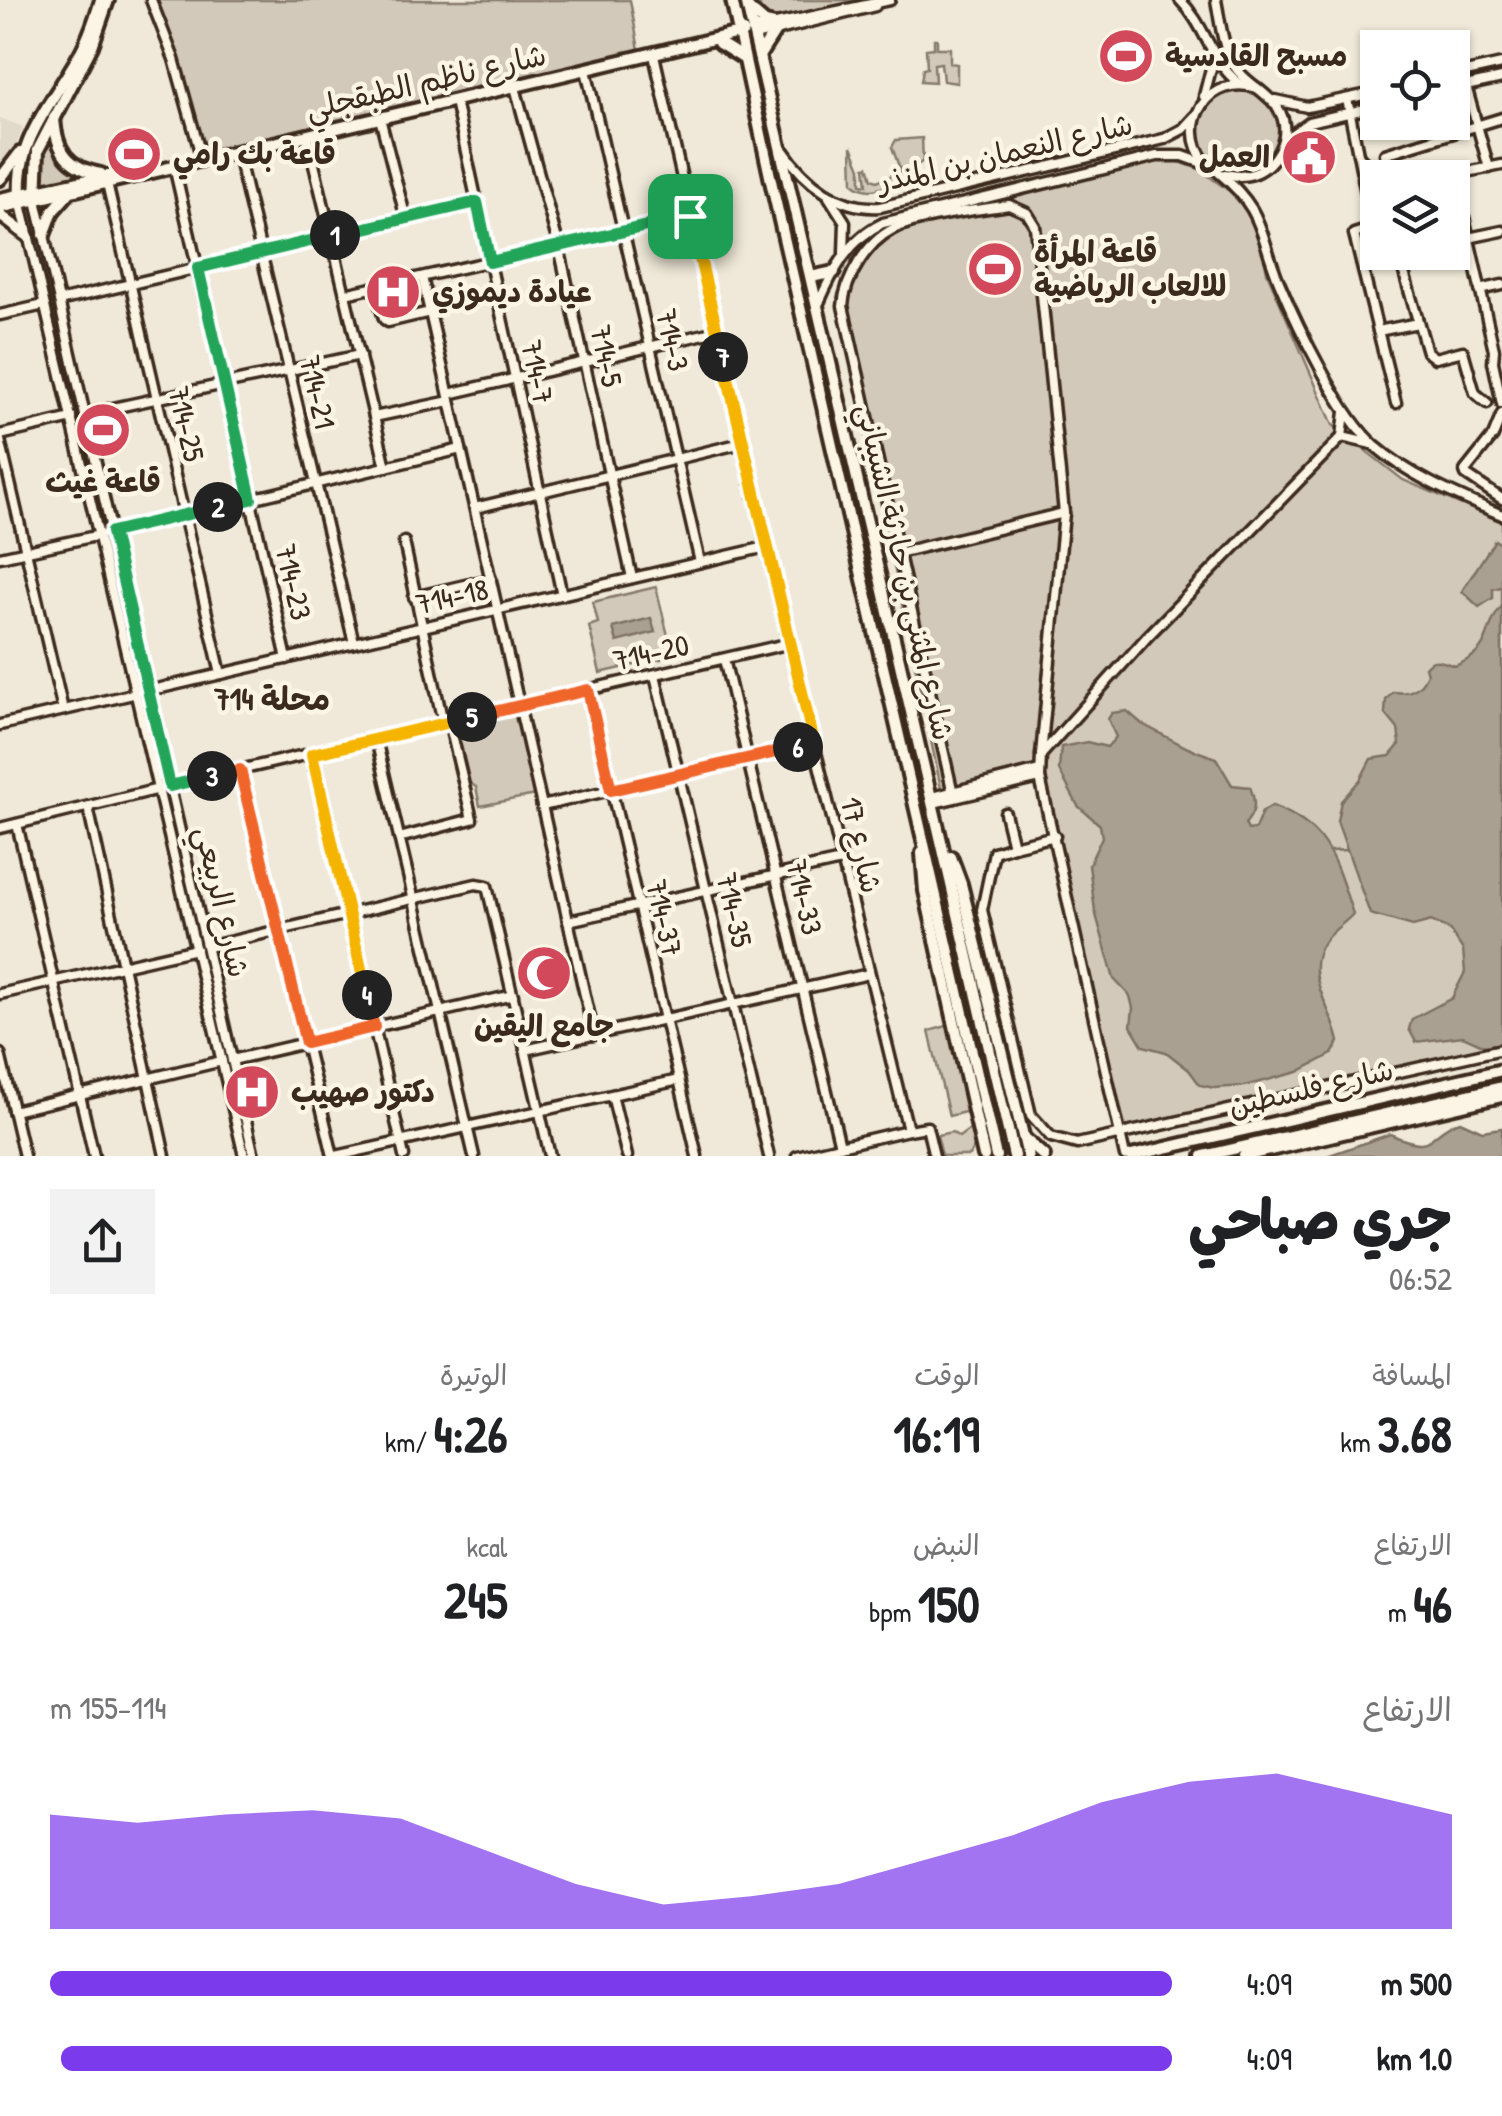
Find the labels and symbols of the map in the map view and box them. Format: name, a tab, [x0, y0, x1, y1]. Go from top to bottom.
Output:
sports icon: مسبح القادسية	[1096, 26, 1156, 86]
street label: شارع ناظم الطبقجلي	[302, 34, 552, 135]
place label: مسبح القادسية	[1165, 35, 1348, 75]
street label: شارع النعمان بن المنذر	[870, 103, 1137, 203]
sports icon: قاعة بك رامي	[104, 124, 164, 184]
public building icon: العمل	[1279, 127, 1339, 187]
place label: قاعة بك رامي	[173, 133, 336, 180]
place label: العمل	[1199, 136, 1270, 176]
pin	[648, 174, 733, 259]
pin: 1	[310, 210, 360, 260]
place label: قاعة المرأة للالعاب الرياضية	[1034, 231, 1226, 305]
sports icon: قاعة المرأة للالعاب الرياضية	[965, 239, 1025, 299]
hospital icon: عيادة ديموزي	[363, 262, 423, 322]
place label: عيادة ديموزي	[432, 271, 592, 314]
street label: 714-3	[646, 305, 699, 375]
street label: 714-5	[581, 321, 633, 390]
pin: 7	[698, 332, 748, 382]
street label: 714-7	[512, 336, 564, 407]
street label: 714-21	[290, 351, 346, 432]
street label: 714-25	[159, 382, 215, 466]
sports icon: قاعة غيث	[73, 400, 133, 460]
street label: شارع المثنى بن حارثة الشيباني	[841, 400, 964, 746]
place label: قاعة غيث	[45, 461, 161, 501]
pin: 2	[193, 482, 243, 532]
street label: 714-23	[266, 540, 322, 624]
street label: 714-18	[412, 568, 492, 624]
street label: 714-20	[609, 624, 693, 680]
district label: محلة 714	[214, 677, 330, 720]
pin: 5	[447, 692, 497, 742]
pin: 6	[773, 722, 823, 772]
pin: 3	[187, 751, 237, 801]
street label: شارع 17	[830, 793, 892, 897]
street label: شارع الربيعي	[179, 822, 260, 983]
street label: 714-33	[777, 855, 833, 938]
street label: 714-35	[707, 869, 763, 951]
street label: 714-37	[637, 876, 693, 960]
mosque icon: جامع اليقين	[514, 943, 574, 1003]
pin: 4	[342, 970, 392, 1020]
place label: جامع اليقين	[474, 1005, 614, 1048]
street label: شارع فلسطين	[1224, 1049, 1398, 1127]
hospital icon: دكتور صهيب	[222, 1062, 282, 1122]
place label: دكتور صهيب	[291, 1071, 435, 1111]

